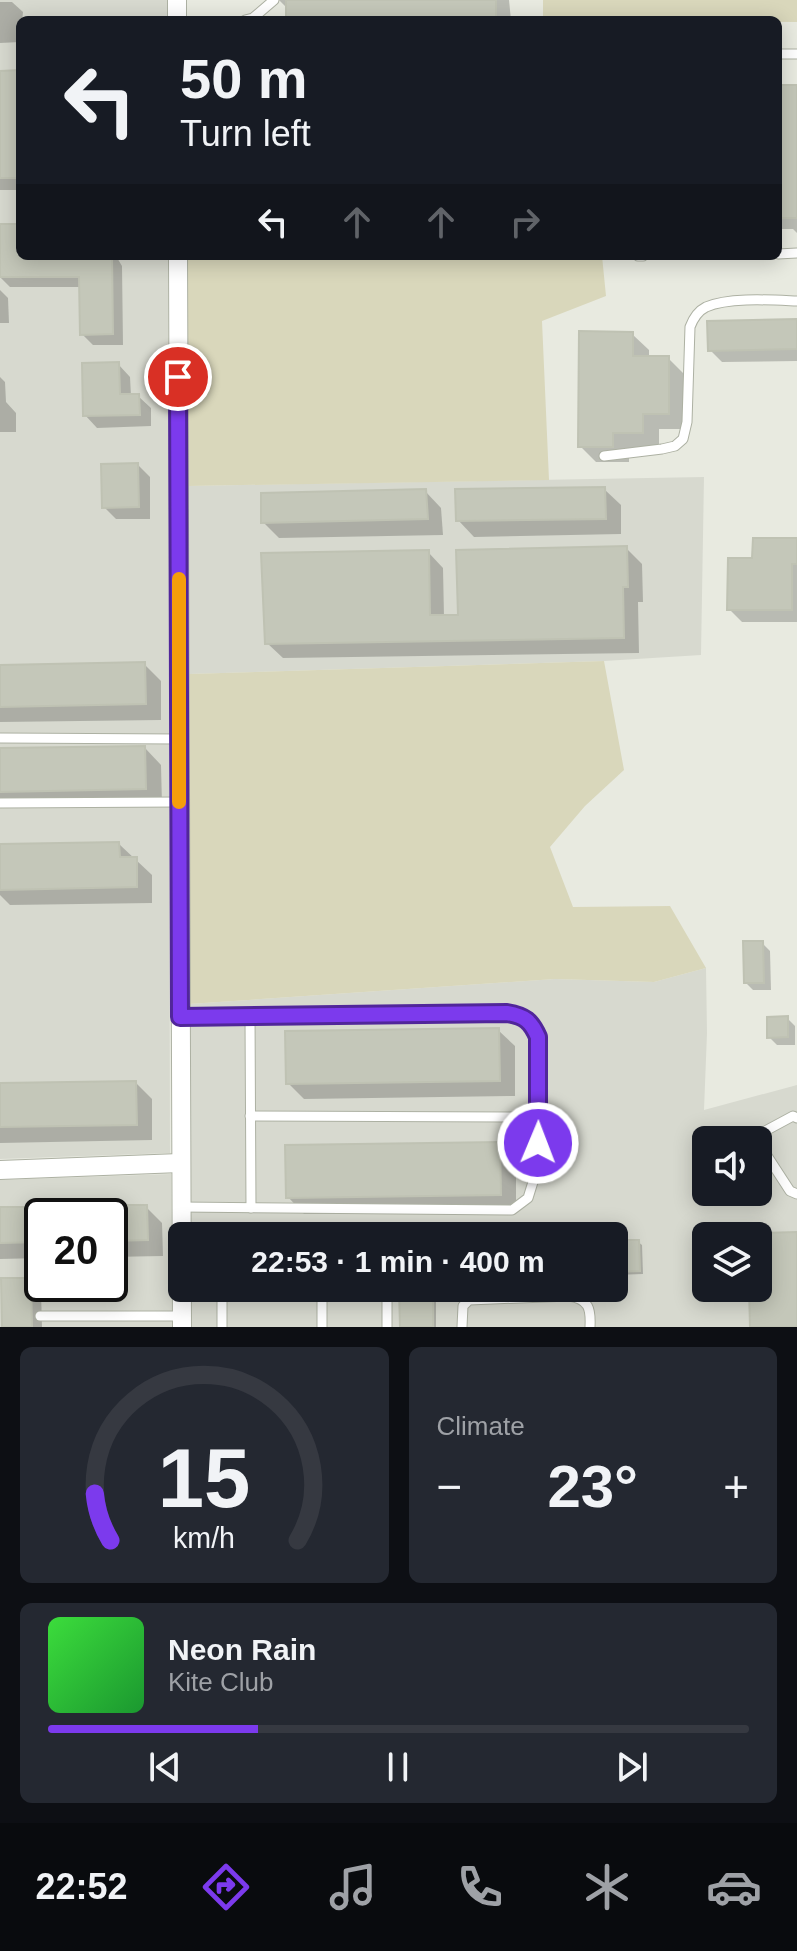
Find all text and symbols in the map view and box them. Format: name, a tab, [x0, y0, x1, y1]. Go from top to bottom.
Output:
text: 50 m	[180, 47, 308, 110]
icon: left	[48, 48, 152, 152]
text: Turn left	[180, 113, 311, 154]
icon: left	[251, 200, 295, 244]
icon: ahead	[335, 200, 379, 244]
icon: ahead	[419, 200, 463, 244]
icon: right	[503, 200, 547, 244]
pin	[144, 343, 212, 411]
icon: arrive	[156, 355, 200, 399]
position arrow	[496, 1101, 580, 1185]
map controls	[692, 1126, 772, 1302]
button: sound	[692, 1126, 772, 1206]
speed limit sign: 20	[24, 1198, 128, 1302]
button: layers	[692, 1222, 772, 1302]
text: 22:53 · 1 min · 400 m	[251, 1245, 545, 1278]
text: Climate	[437, 1411, 525, 1441]
text: 15	[158, 1432, 251, 1525]
text: 23°	[547, 1453, 638, 1520]
text: −	[437, 1462, 462, 1511]
text: +	[723, 1462, 749, 1511]
text: km/h	[173, 1522, 235, 1554]
text: Neon Rain	[168, 1633, 316, 1666]
text: Kite Club	[168, 1667, 274, 1697]
icon: previous	[143, 1745, 187, 1789]
icon: pause	[376, 1745, 420, 1789]
icon: next	[610, 1745, 654, 1789]
icon: directions	[198, 1859, 254, 1915]
icon: music	[325, 1859, 381, 1915]
icon: phone	[452, 1859, 508, 1915]
icon: climate	[579, 1859, 635, 1915]
icon: car	[706, 1859, 762, 1915]
text: 22:52	[35, 1866, 127, 1907]

